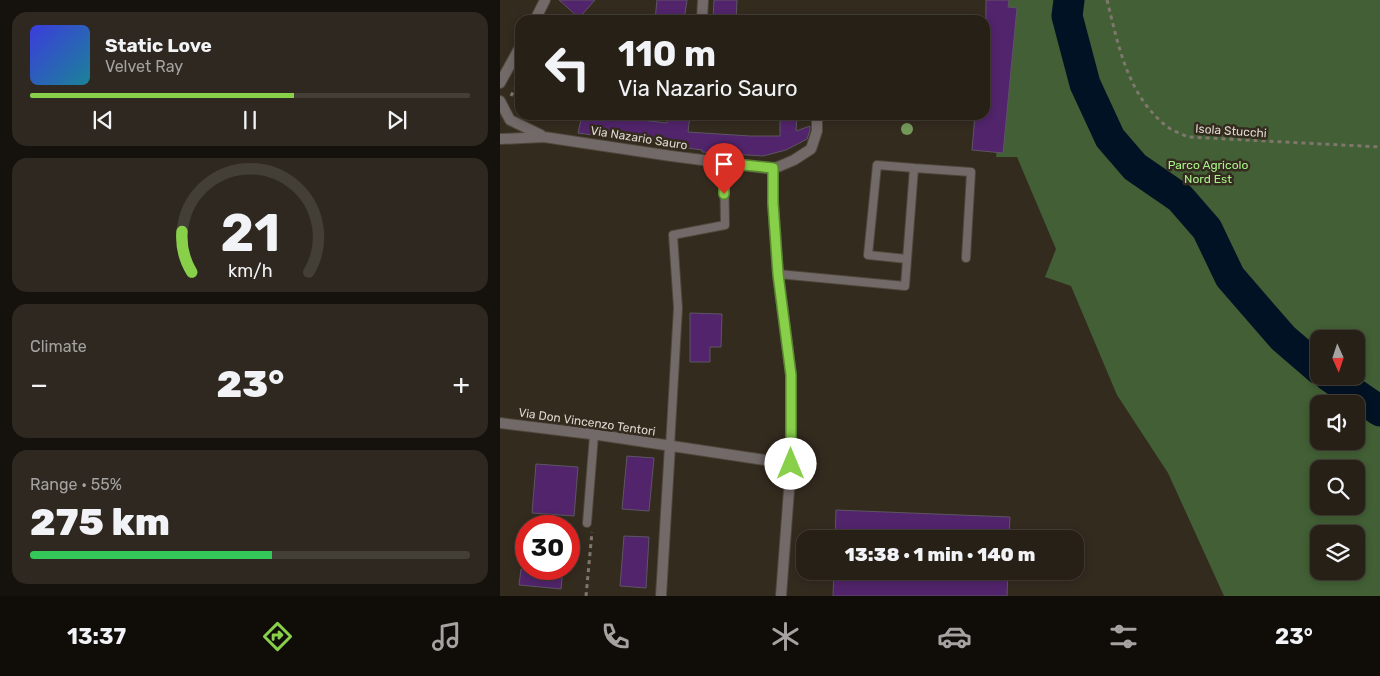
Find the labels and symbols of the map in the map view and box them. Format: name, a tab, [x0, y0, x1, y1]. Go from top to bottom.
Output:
street label: Isola Stucchi	[1195, 122, 1267, 140]
street label: Via Nazario Sauro	[590, 123, 689, 153]
pin	[703, 143, 745, 194]
park label: Parco Agricolo Nord Est	[1168, 158, 1248, 186]
north arrow	[1310, 330, 1365, 385]
street label: Via Don Vincenzo Tentori	[518, 405, 657, 439]
position arrow	[764, 437, 816, 489]
speed limit sign: 30	[515, 515, 580, 580]

